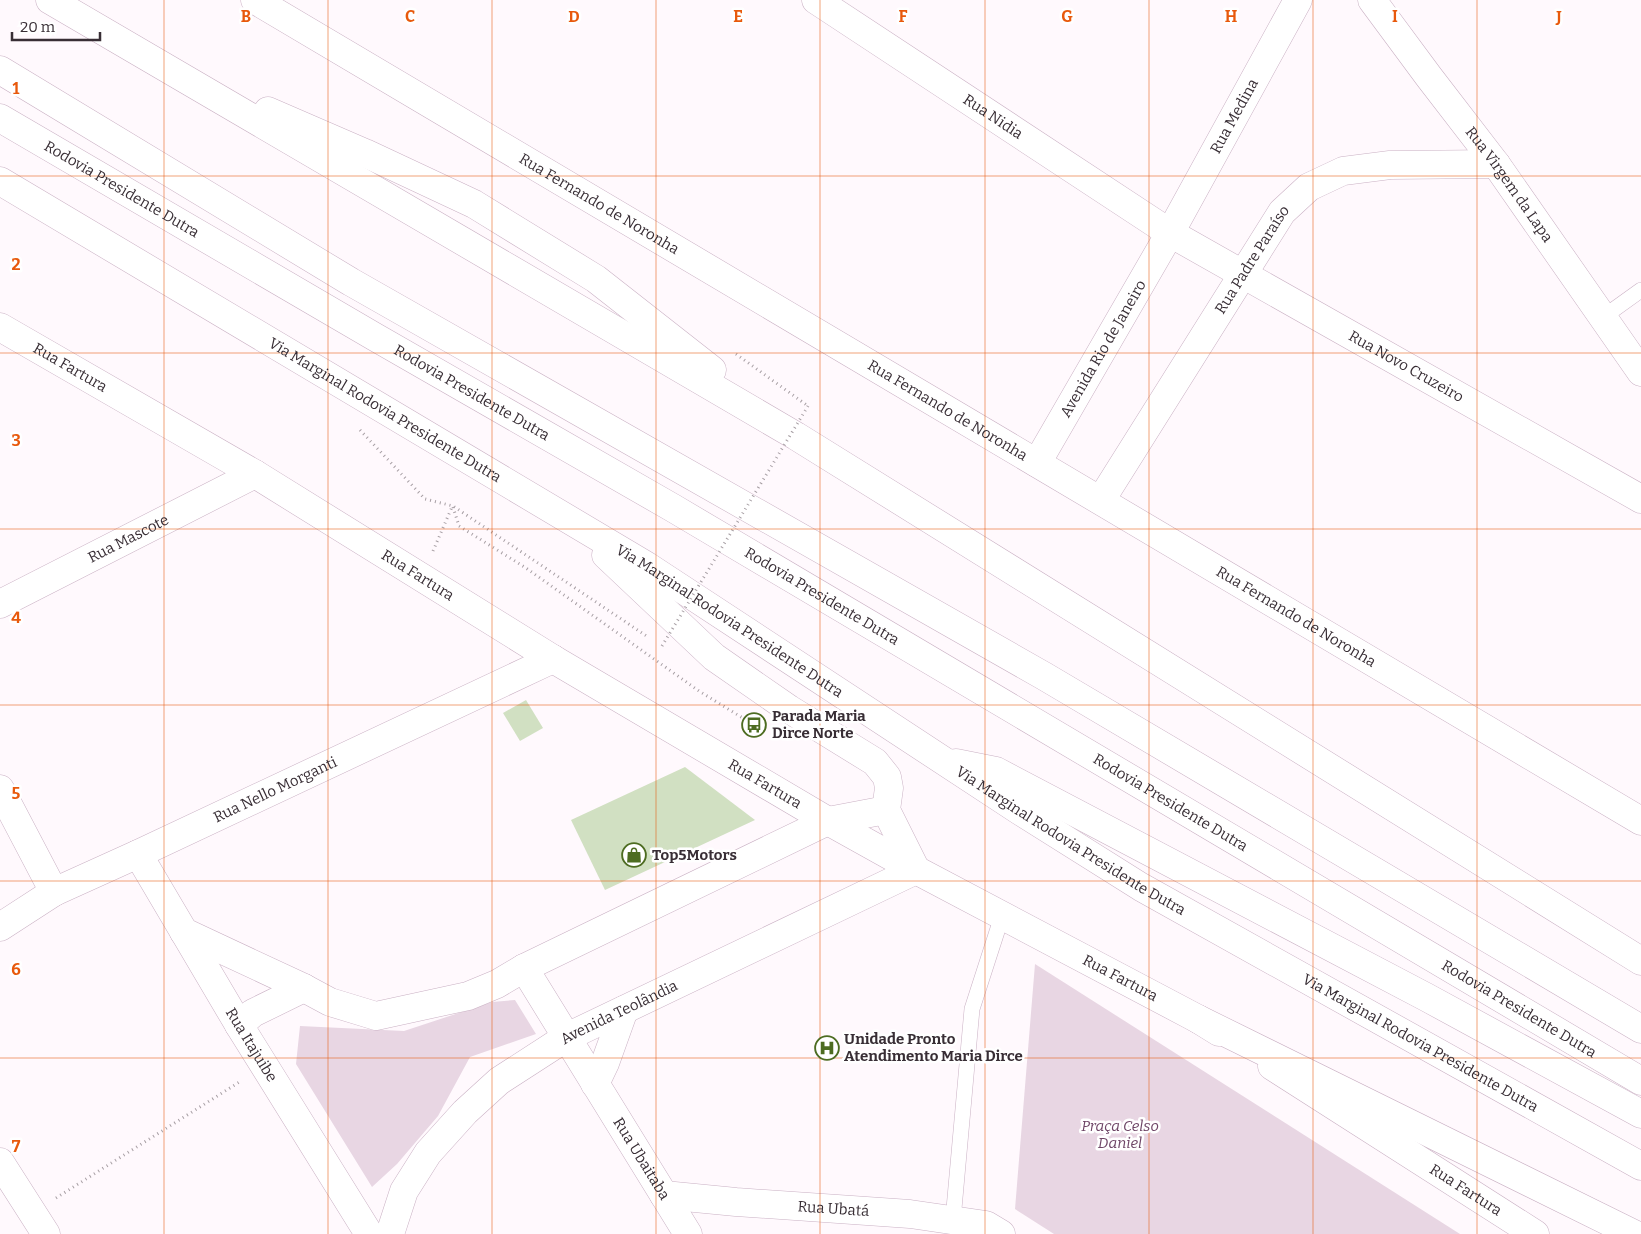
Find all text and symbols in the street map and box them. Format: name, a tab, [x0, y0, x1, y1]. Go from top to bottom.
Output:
text: B	[241, 7, 251, 26]
text: C	[405, 7, 415, 26]
text: D	[568, 7, 580, 26]
text: E	[733, 7, 743, 26]
text: F	[899, 7, 908, 26]
text: G	[1061, 7, 1073, 26]
text: H	[1225, 7, 1238, 26]
text: I	[1392, 7, 1398, 26]
text: J	[1555, 7, 1562, 26]
scale bar	[12, 10, 100, 42]
text: 20 m	[20, 18, 56, 36]
street label: Rua Medina	[1206, 76, 1262, 157]
text: 1	[13, 79, 20, 98]
street label: Rua Nidia	[960, 90, 1026, 143]
street label: Rua Virgem da Lapa	[1462, 123, 1557, 246]
street label: Rodovia Presidente Dutra	[41, 137, 203, 241]
street label: Rua Fernando de Noronha	[516, 150, 682, 258]
street label: Rua Padre Paraíso	[1211, 201, 1293, 317]
text: 2	[11, 255, 21, 274]
street label: Avenida Rio de Janeiro	[1056, 277, 1150, 421]
street label: Rua Novo Cruzeiro	[1345, 327, 1467, 406]
street label: Via Marginal Rodovia Presidente Dutra	[266, 334, 504, 486]
street label: Rua Fartura	[30, 339, 110, 396]
street label: Rodovia Presidente Dutra	[391, 341, 553, 444]
street label: Rua Fernando de Noronha	[864, 356, 1031, 465]
text: 3	[11, 431, 21, 450]
street label: Rua Mascote	[85, 511, 172, 567]
street label: Via Marginal Rodovia Presidente Dutra	[613, 541, 846, 701]
street label: Rodovia Presidente Dutra	[741, 543, 903, 649]
street label: Rua Fartura	[378, 546, 457, 604]
street label: Rua Fernando de Noronha	[1213, 562, 1379, 671]
text: 4	[11, 608, 21, 627]
place label: Parada Maria Dirce Norte	[772, 707, 866, 742]
bus stop icon: Parada Maria Dirce Norte	[741, 712, 767, 738]
street label: Rodovia Presidente Dutra	[1090, 750, 1251, 855]
street label: Rua Nello Morganti	[210, 753, 340, 826]
street label: Rua Fartura	[725, 755, 805, 812]
street label: Via Marginal Rodovia Presidente Dutra	[953, 762, 1189, 919]
text: 5	[12, 784, 21, 803]
shop icon: Top5Motors	[621, 842, 647, 868]
place label: Top5Motors	[652, 846, 737, 864]
street label: Rua Fartura	[1080, 951, 1161, 1005]
street label: Rodovia Presidente Dutra	[1438, 956, 1600, 1062]
text: 6	[11, 960, 21, 979]
street label: Via Marginal Rodovia Presidente Dutra	[1299, 970, 1541, 1116]
street label: Avenida Teolândia	[557, 976, 681, 1048]
street label: Rua Itajuibe	[222, 1005, 281, 1085]
place label: Unidade Pronto Atendimento Maria Dirce	[844, 1030, 1023, 1065]
hospital icon: Unidade Pronto Atendimento Maria Dirce	[814, 1035, 840, 1061]
street label: Rua Ubaitaba	[609, 1114, 674, 1203]
park label: Praça Celso Daniel	[1081, 1117, 1159, 1152]
text: 7	[12, 1137, 21, 1156]
street label: Rua Fartura	[1426, 1160, 1505, 1220]
street label: Rua Ubatá	[797, 1197, 870, 1220]

